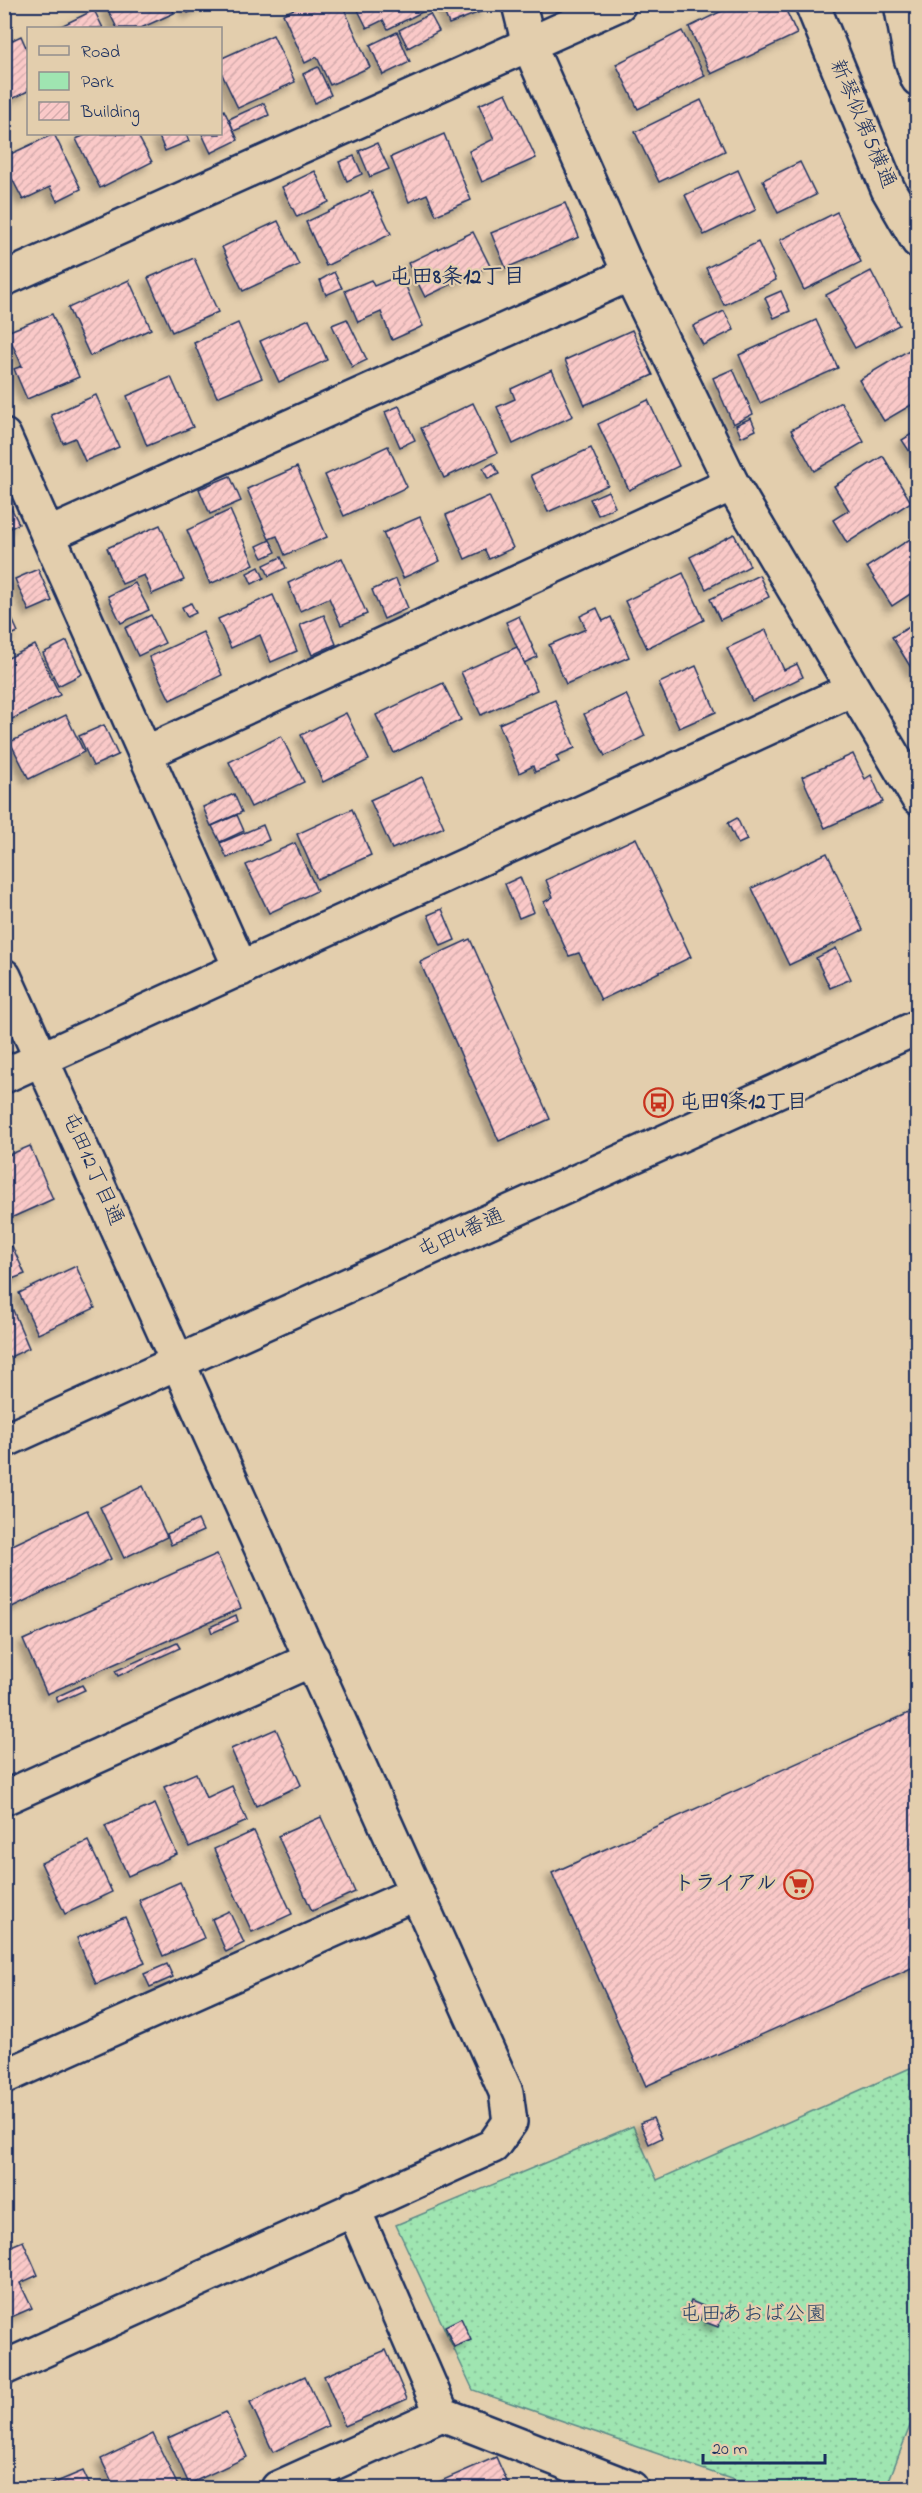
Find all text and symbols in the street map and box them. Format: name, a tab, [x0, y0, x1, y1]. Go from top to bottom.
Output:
legend	[27, 27, 222, 135]
text: Road	[81, 40, 120, 66]
street label: 新琴似第5横通	[821, 55, 903, 193]
text: Park	[81, 70, 114, 96]
text: Building	[80, 100, 140, 127]
district label: 屯田8条12丁目	[389, 262, 525, 294]
bus stop icon: 屯田9条12丁目	[642, 1087, 674, 1119]
place label: 屯田9条12丁目	[679, 1088, 807, 1118]
street label: 屯田12丁目通	[53, 1107, 131, 1231]
street label: 屯田4番通	[413, 1201, 509, 1267]
supermarket icon: トライアル	[782, 1868, 814, 1900]
place label: トライアル	[674, 1869, 777, 1899]
park label: 屯田あおば公園	[680, 2300, 827, 2330]
scale bar	[703, 2427, 824, 2465]
text: 20 m	[712, 2437, 747, 2463]

